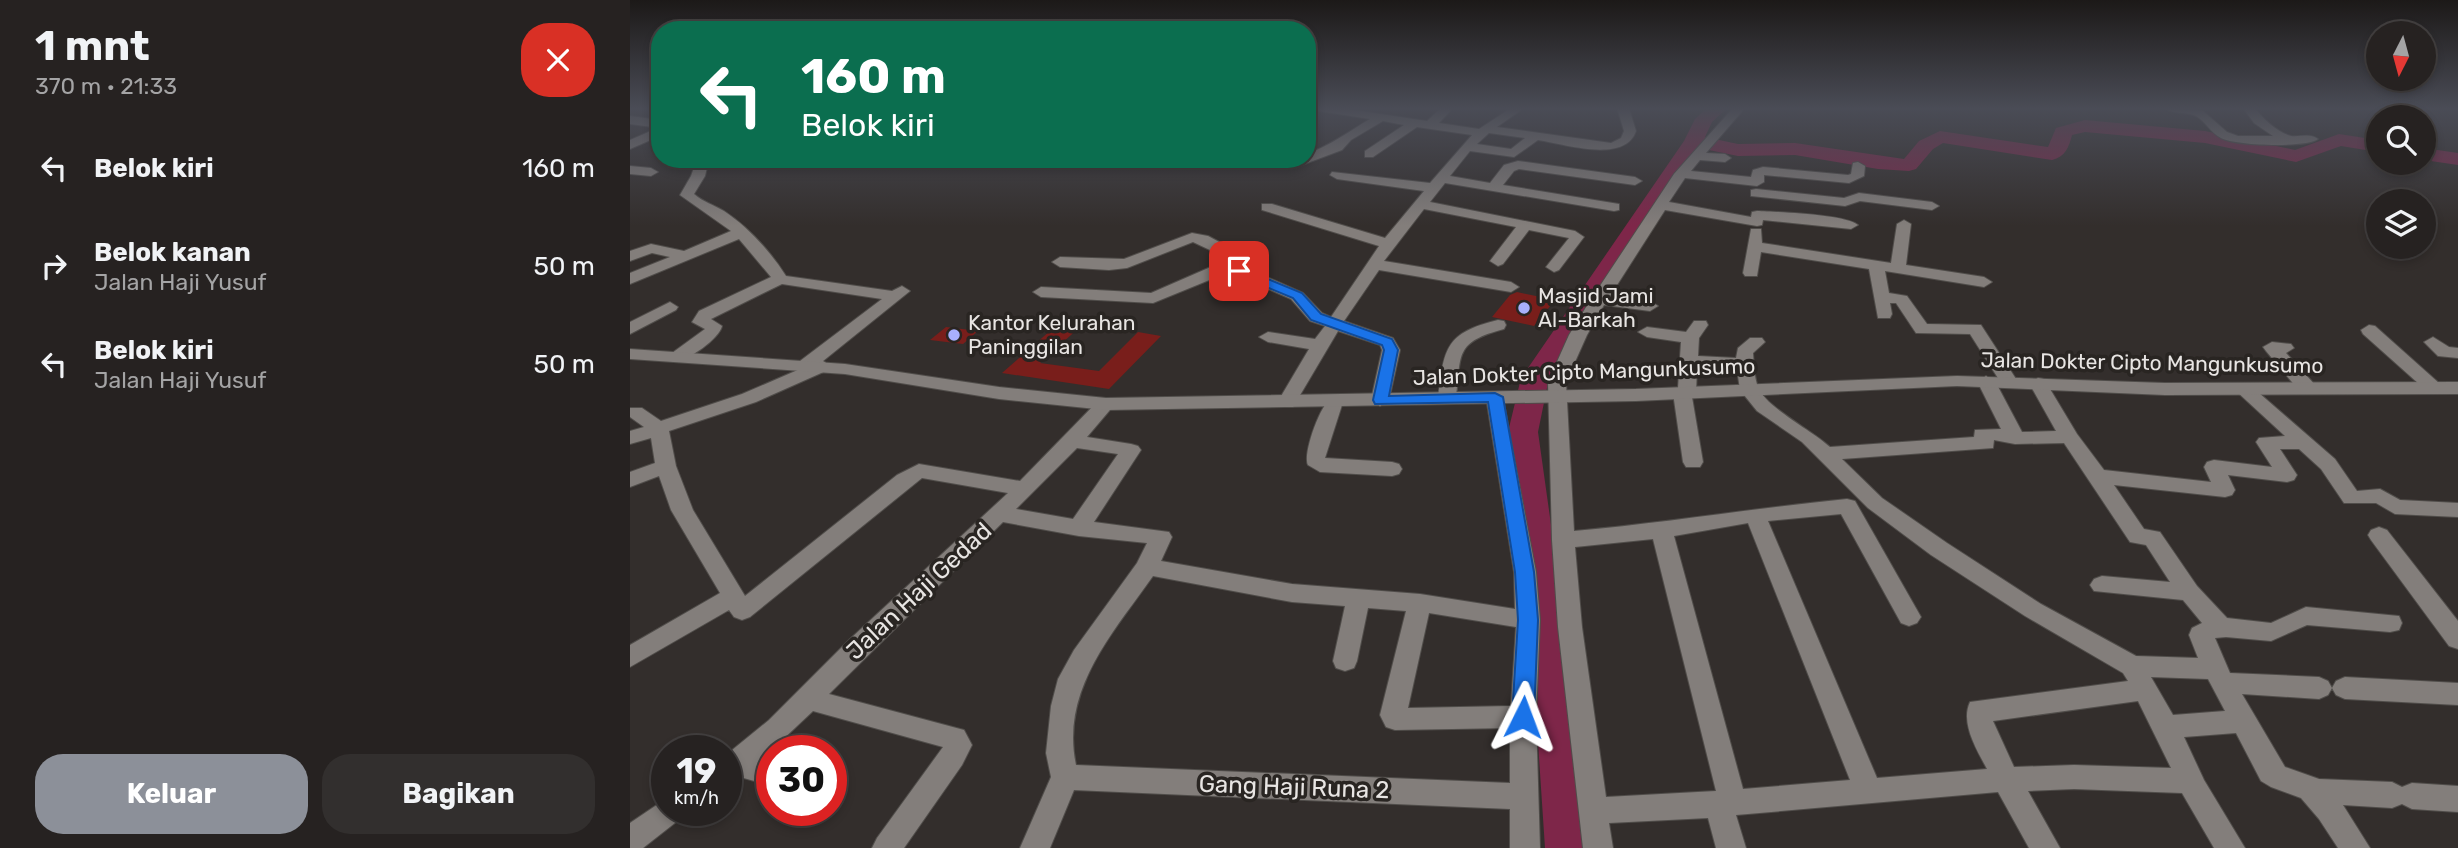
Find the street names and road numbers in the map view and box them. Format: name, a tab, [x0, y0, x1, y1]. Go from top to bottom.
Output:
street label: Jalan Dokter Cipto Mangunkusumo	[1980, 347, 2324, 378]
street label: Jalan Dokter Cipto Mangunkusumo	[1412, 353, 1756, 390]
street label: Jalan Haji Gedad	[841, 517, 997, 665]
street label: Gang Haji Runa 2	[1198, 770, 1390, 804]

